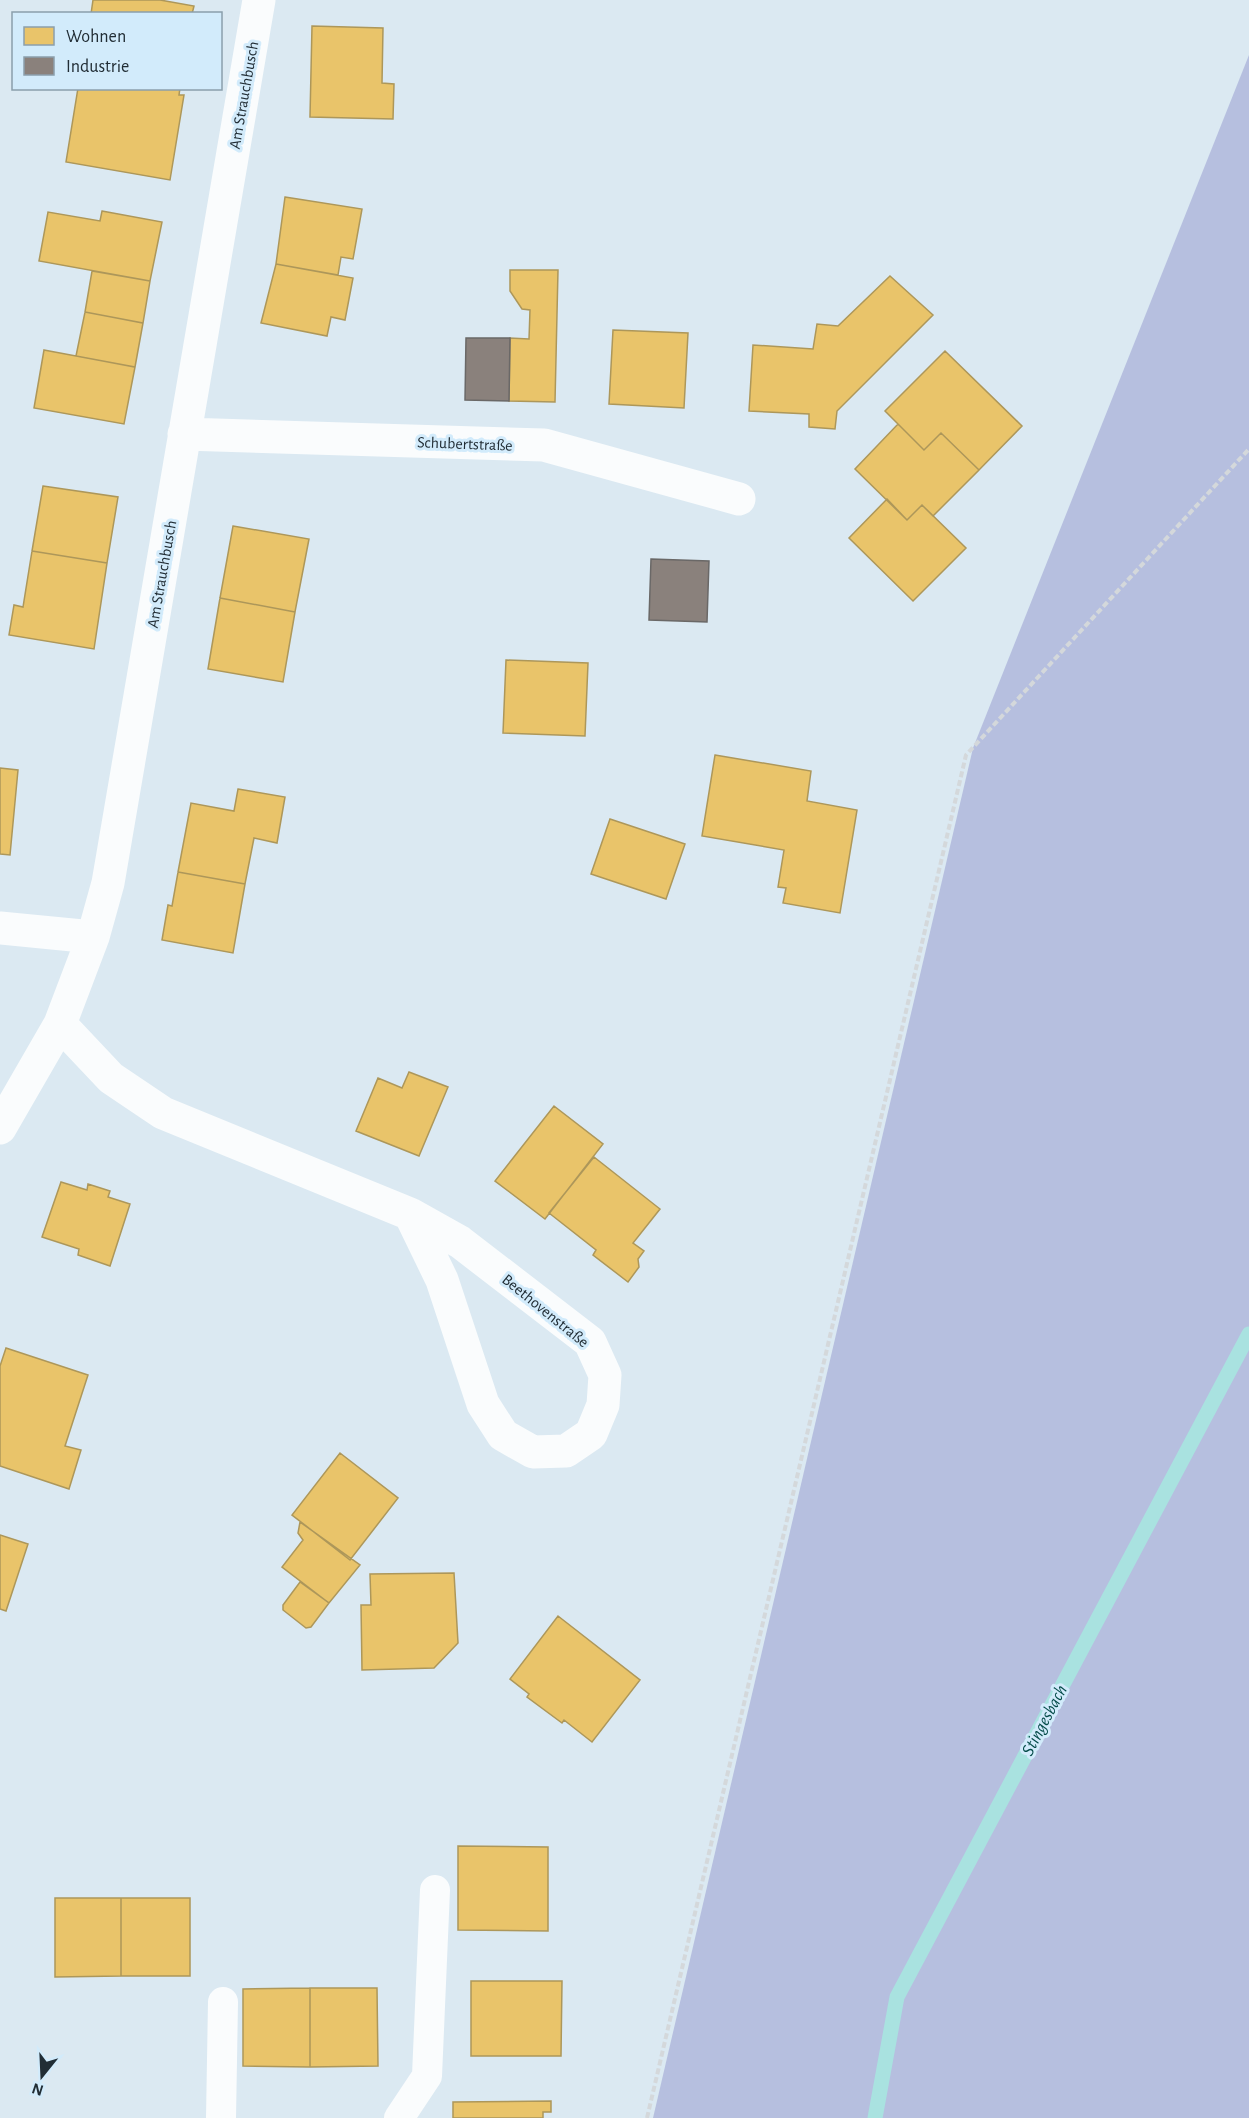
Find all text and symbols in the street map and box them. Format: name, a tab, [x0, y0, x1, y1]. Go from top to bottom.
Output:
legend	[12, 12, 222, 90]
text: Wohnen	[66, 28, 126, 46]
street label: Am Strauchbusch	[227, 40, 261, 150]
text: Industrie	[66, 58, 129, 76]
street label: Schubertstraße	[417, 434, 513, 454]
street label: Am Strauchbusch	[145, 519, 179, 629]
street label: Beethovenstraße	[499, 1271, 592, 1350]
water label: Stingesbach	[1019, 1682, 1071, 1759]
north arrow	[12, 2046, 72, 2106]
text: N	[30, 2080, 45, 2099]

